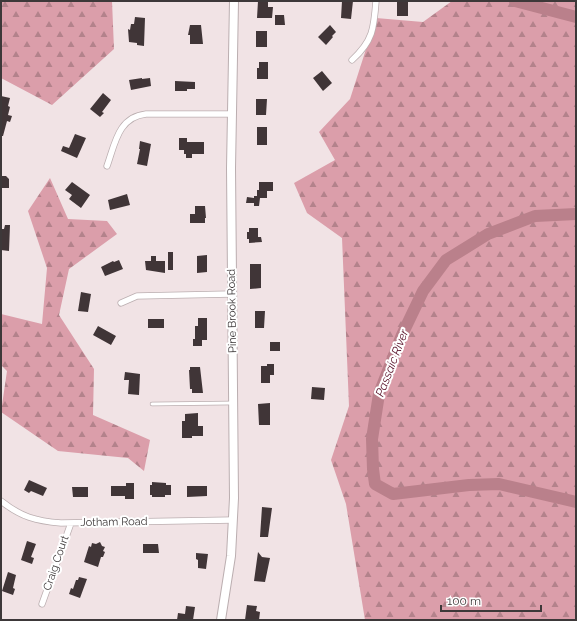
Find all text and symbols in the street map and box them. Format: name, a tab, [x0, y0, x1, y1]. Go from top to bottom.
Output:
street label: Pine Brook Road	[225, 269, 239, 353]
water label: Passaic River	[373, 327, 412, 399]
street label: Jotham Road	[80, 515, 148, 529]
street label: Craig Court	[40, 533, 72, 592]
scale bar	[441, 587, 541, 613]
text: 100 m	[447, 594, 481, 608]

